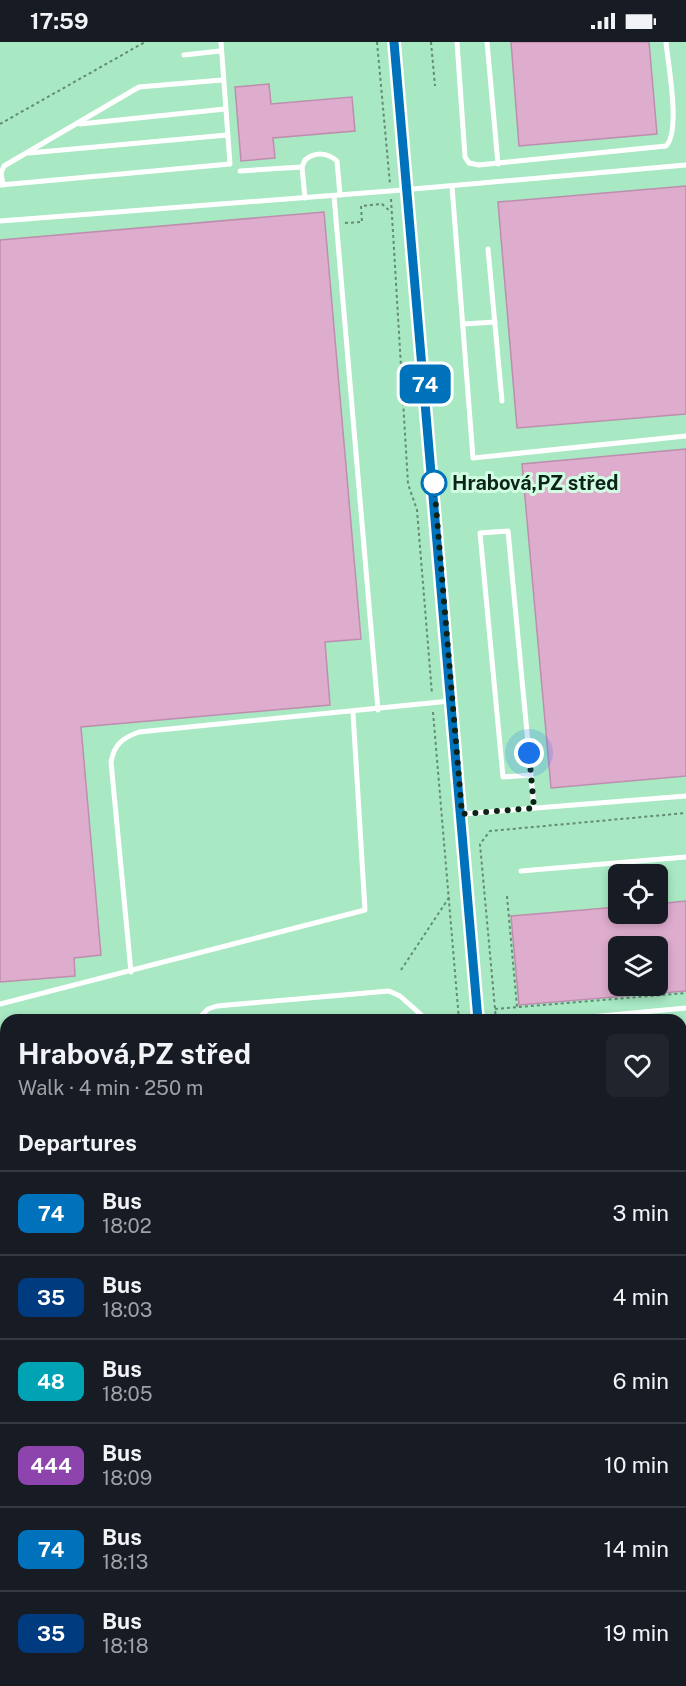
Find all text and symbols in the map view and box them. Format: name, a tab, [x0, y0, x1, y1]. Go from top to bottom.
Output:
text: 17:59	[30, 8, 88, 34]
line badge: 74	[398, 364, 452, 404]
text: 74	[412, 372, 438, 397]
marker: Hrabová,PZ střed	[421, 470, 447, 496]
place label: Hrabová,PZ střed	[452, 471, 618, 495]
your location	[514, 738, 544, 768]
map controls	[608, 864, 668, 996]
button: locate	[608, 864, 668, 924]
button: layers	[608, 936, 668, 996]
button: heart	[606, 1034, 669, 1097]
text: Hrabová,PZ střed	[18, 1037, 251, 1070]
text: Walk · 4 min · 250 m	[18, 1076, 203, 1100]
text: Departures	[18, 1130, 137, 1156]
text: Bus	[102, 1188, 142, 1214]
text: 3 min	[612, 1200, 669, 1226]
text: 74	[38, 1201, 64, 1226]
text: 18:02	[102, 1214, 152, 1238]
text: Bus	[102, 1272, 142, 1298]
text: 4 min	[613, 1284, 669, 1310]
text: 35	[37, 1285, 65, 1310]
text: 18:03	[102, 1298, 152, 1322]
text: Bus	[102, 1356, 142, 1382]
text: 6 min	[613, 1368, 669, 1394]
text: 48	[37, 1369, 65, 1394]
text: 18:05	[102, 1382, 153, 1406]
text: Bus	[102, 1440, 142, 1466]
text: 10 min	[604, 1452, 669, 1478]
text: 444	[30, 1453, 72, 1478]
text: 18:09	[102, 1466, 152, 1490]
text: Bus	[102, 1524, 142, 1550]
text: 14 min	[604, 1536, 669, 1562]
text: 74	[38, 1537, 64, 1562]
text: 18:13	[102, 1550, 148, 1574]
text: Bus	[102, 1608, 142, 1634]
text: 19 min	[604, 1620, 669, 1646]
text: 35	[37, 1621, 65, 1646]
text: 18:18	[102, 1634, 149, 1658]

